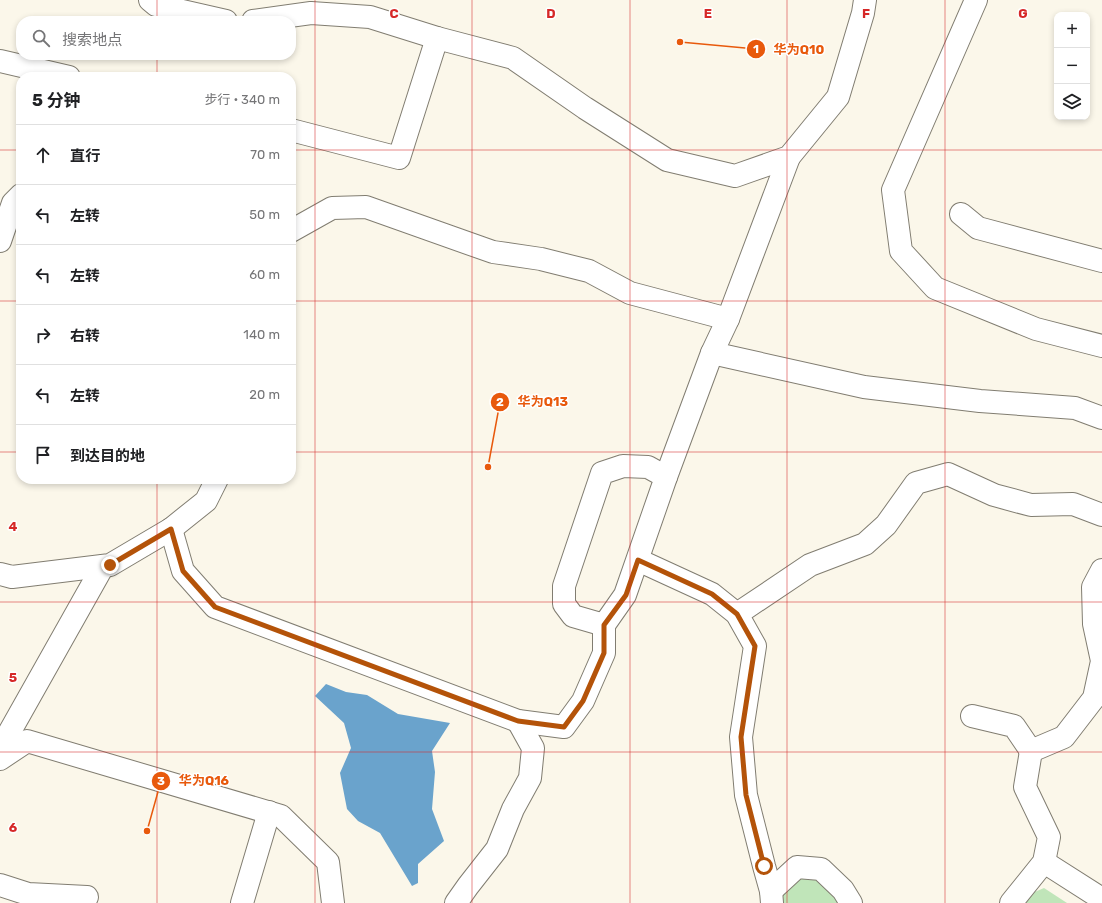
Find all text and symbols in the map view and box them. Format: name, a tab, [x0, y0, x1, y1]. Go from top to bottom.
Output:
text: C	[389, 6, 399, 21]
text: D	[546, 6, 556, 21]
text: E	[704, 6, 712, 21]
text: F	[862, 6, 870, 21]
text: G	[1018, 6, 1028, 21]
map controls	[1054, 12, 1090, 120]
button: +	[1054, 12, 1090, 48]
search box	[16, 16, 296, 60]
icon: search	[30, 27, 52, 49]
text: 搜索地点	[62, 31, 122, 49]
callout: 华为Q10	[746, 36, 833, 61]
text: 1	[753, 42, 759, 56]
text: 华为Q10	[774, 42, 824, 57]
button: −	[1054, 48, 1090, 84]
button: layers	[1054, 84, 1090, 120]
text: 5 分钟	[32, 90, 81, 110]
text: 步行 · 340 m	[204, 92, 280, 107]
icon: ahead	[32, 144, 54, 166]
text: 直行	[70, 147, 100, 165]
text: 70 m	[250, 147, 280, 162]
icon: left	[32, 204, 54, 226]
text: 左转	[70, 207, 100, 225]
text: 50 m	[249, 207, 280, 222]
icon: left	[32, 264, 54, 286]
text: 左转	[70, 267, 100, 285]
text: 60 m	[249, 267, 280, 282]
icon: right	[32, 324, 54, 346]
text: 右转	[70, 327, 100, 345]
text: 140 m	[243, 327, 280, 342]
icon: left	[32, 384, 54, 406]
text: 左转	[70, 387, 100, 405]
text: 20 m	[249, 387, 280, 402]
callout: 华为Q13	[490, 389, 576, 414]
text: 华为Q13	[518, 394, 569, 409]
text: 2	[496, 395, 504, 409]
icon: arrive	[32, 444, 54, 466]
text: 到达目的地	[70, 447, 145, 465]
text: 4	[9, 519, 18, 534]
route end	[101, 556, 119, 574]
text: 5	[9, 670, 17, 685]
callout: 华为Q16	[151, 768, 237, 793]
text: 华为Q16	[179, 773, 230, 788]
text: 3	[157, 774, 165, 788]
text: 6	[9, 820, 18, 835]
route start	[755, 857, 773, 875]

